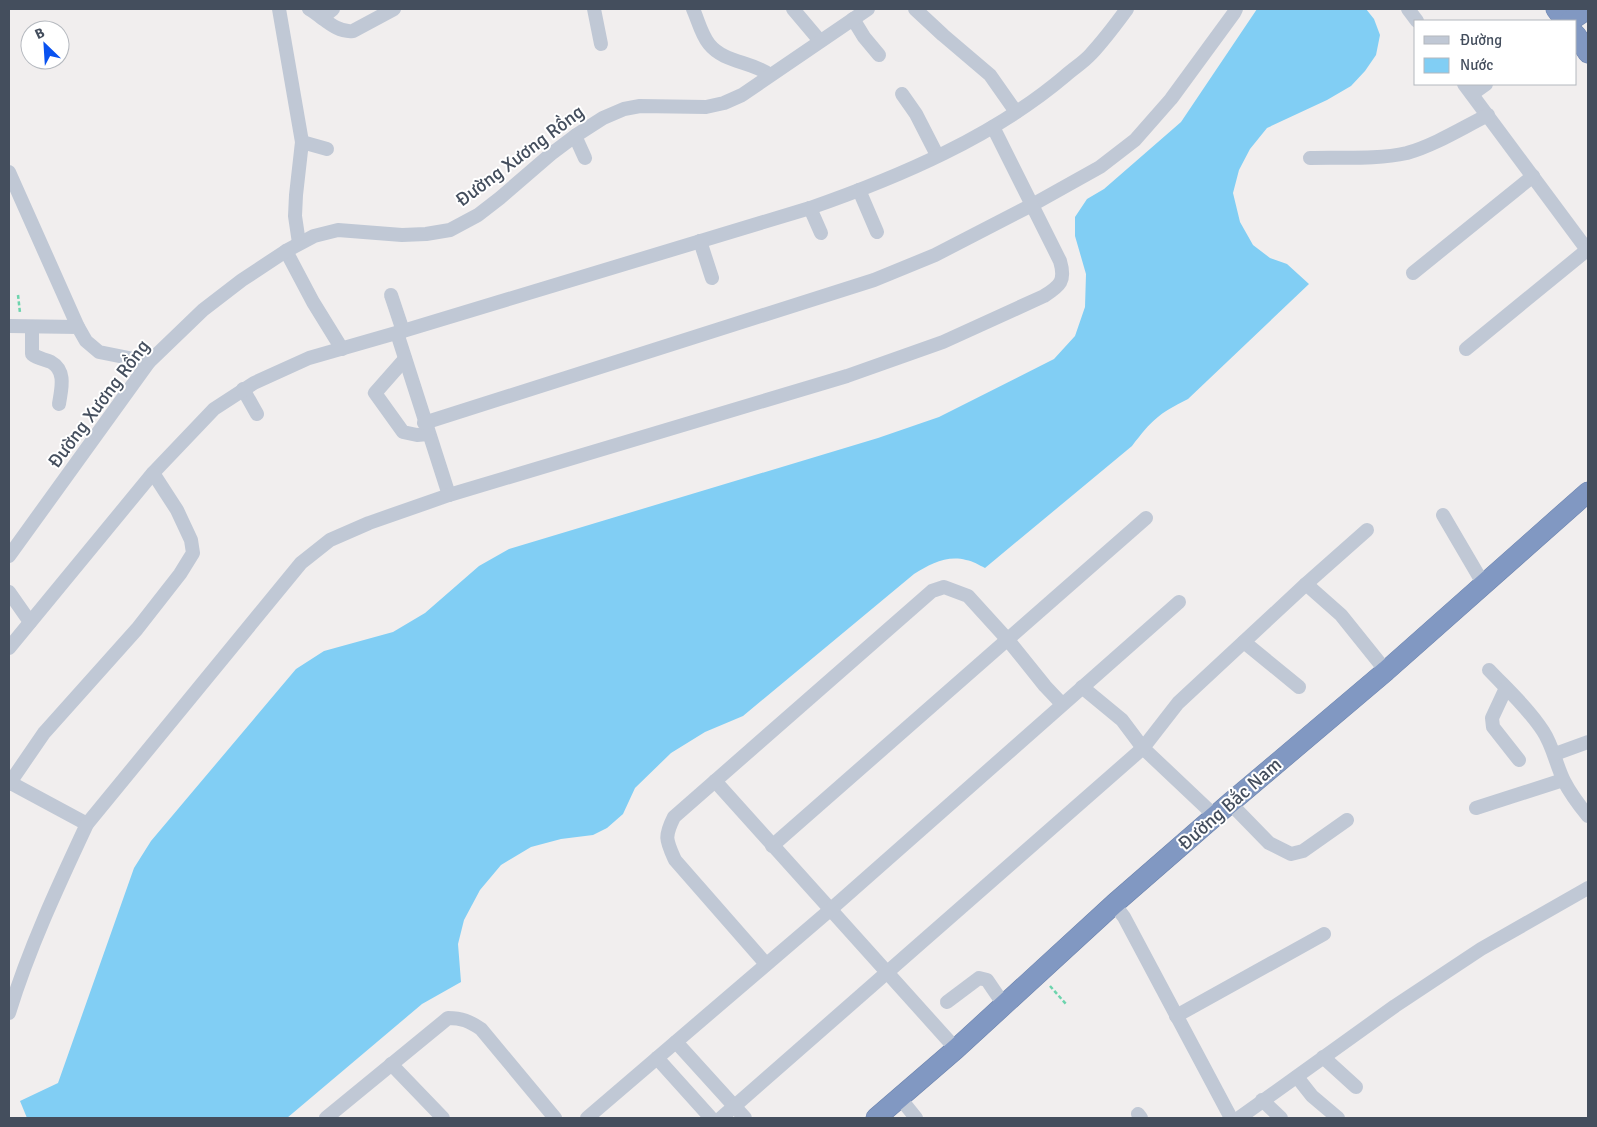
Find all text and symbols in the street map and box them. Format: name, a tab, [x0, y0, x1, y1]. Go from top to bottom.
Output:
north arrow	[20, 20, 70, 70]
legend	[1414, 20, 1577, 85]
text: B	[32, 24, 48, 43]
text: Đường	[1460, 31, 1502, 49]
text: Nước	[1460, 56, 1493, 74]
street label: Đường Xương Rồng	[451, 100, 589, 212]
street label: Đường Xương Rồng	[43, 335, 155, 473]
street label: Đường Bắc Nam	[1173, 752, 1287, 856]

